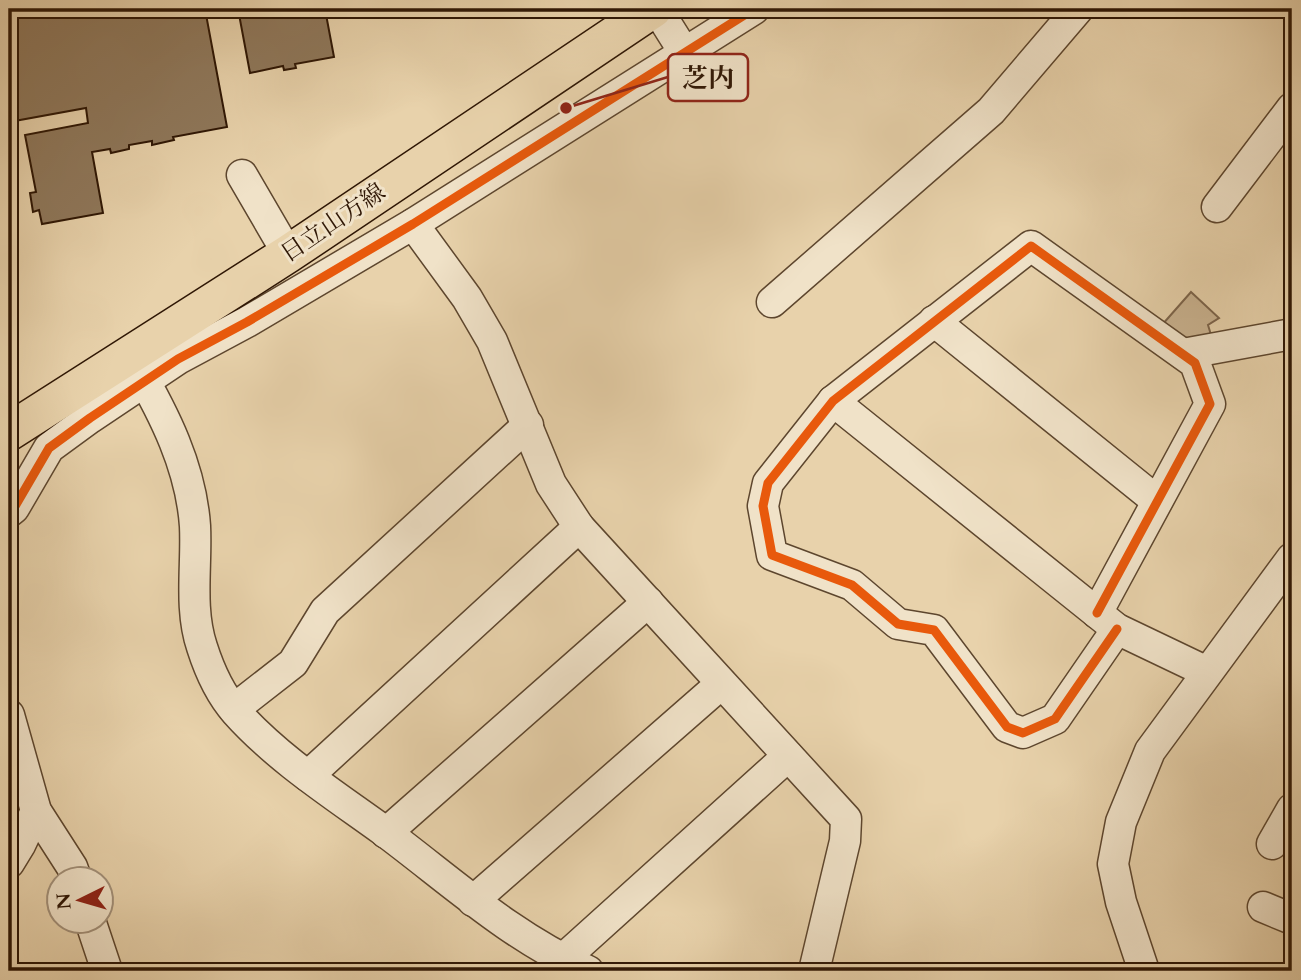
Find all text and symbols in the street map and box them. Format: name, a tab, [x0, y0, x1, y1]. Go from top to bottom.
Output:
callout: 芝内	[668, 54, 748, 101]
text: 芝内	[682, 61, 734, 96]
street label: 日立山方線	[274, 176, 392, 270]
north arrow	[46, 864, 116, 934]
text: N	[50, 892, 78, 911]

